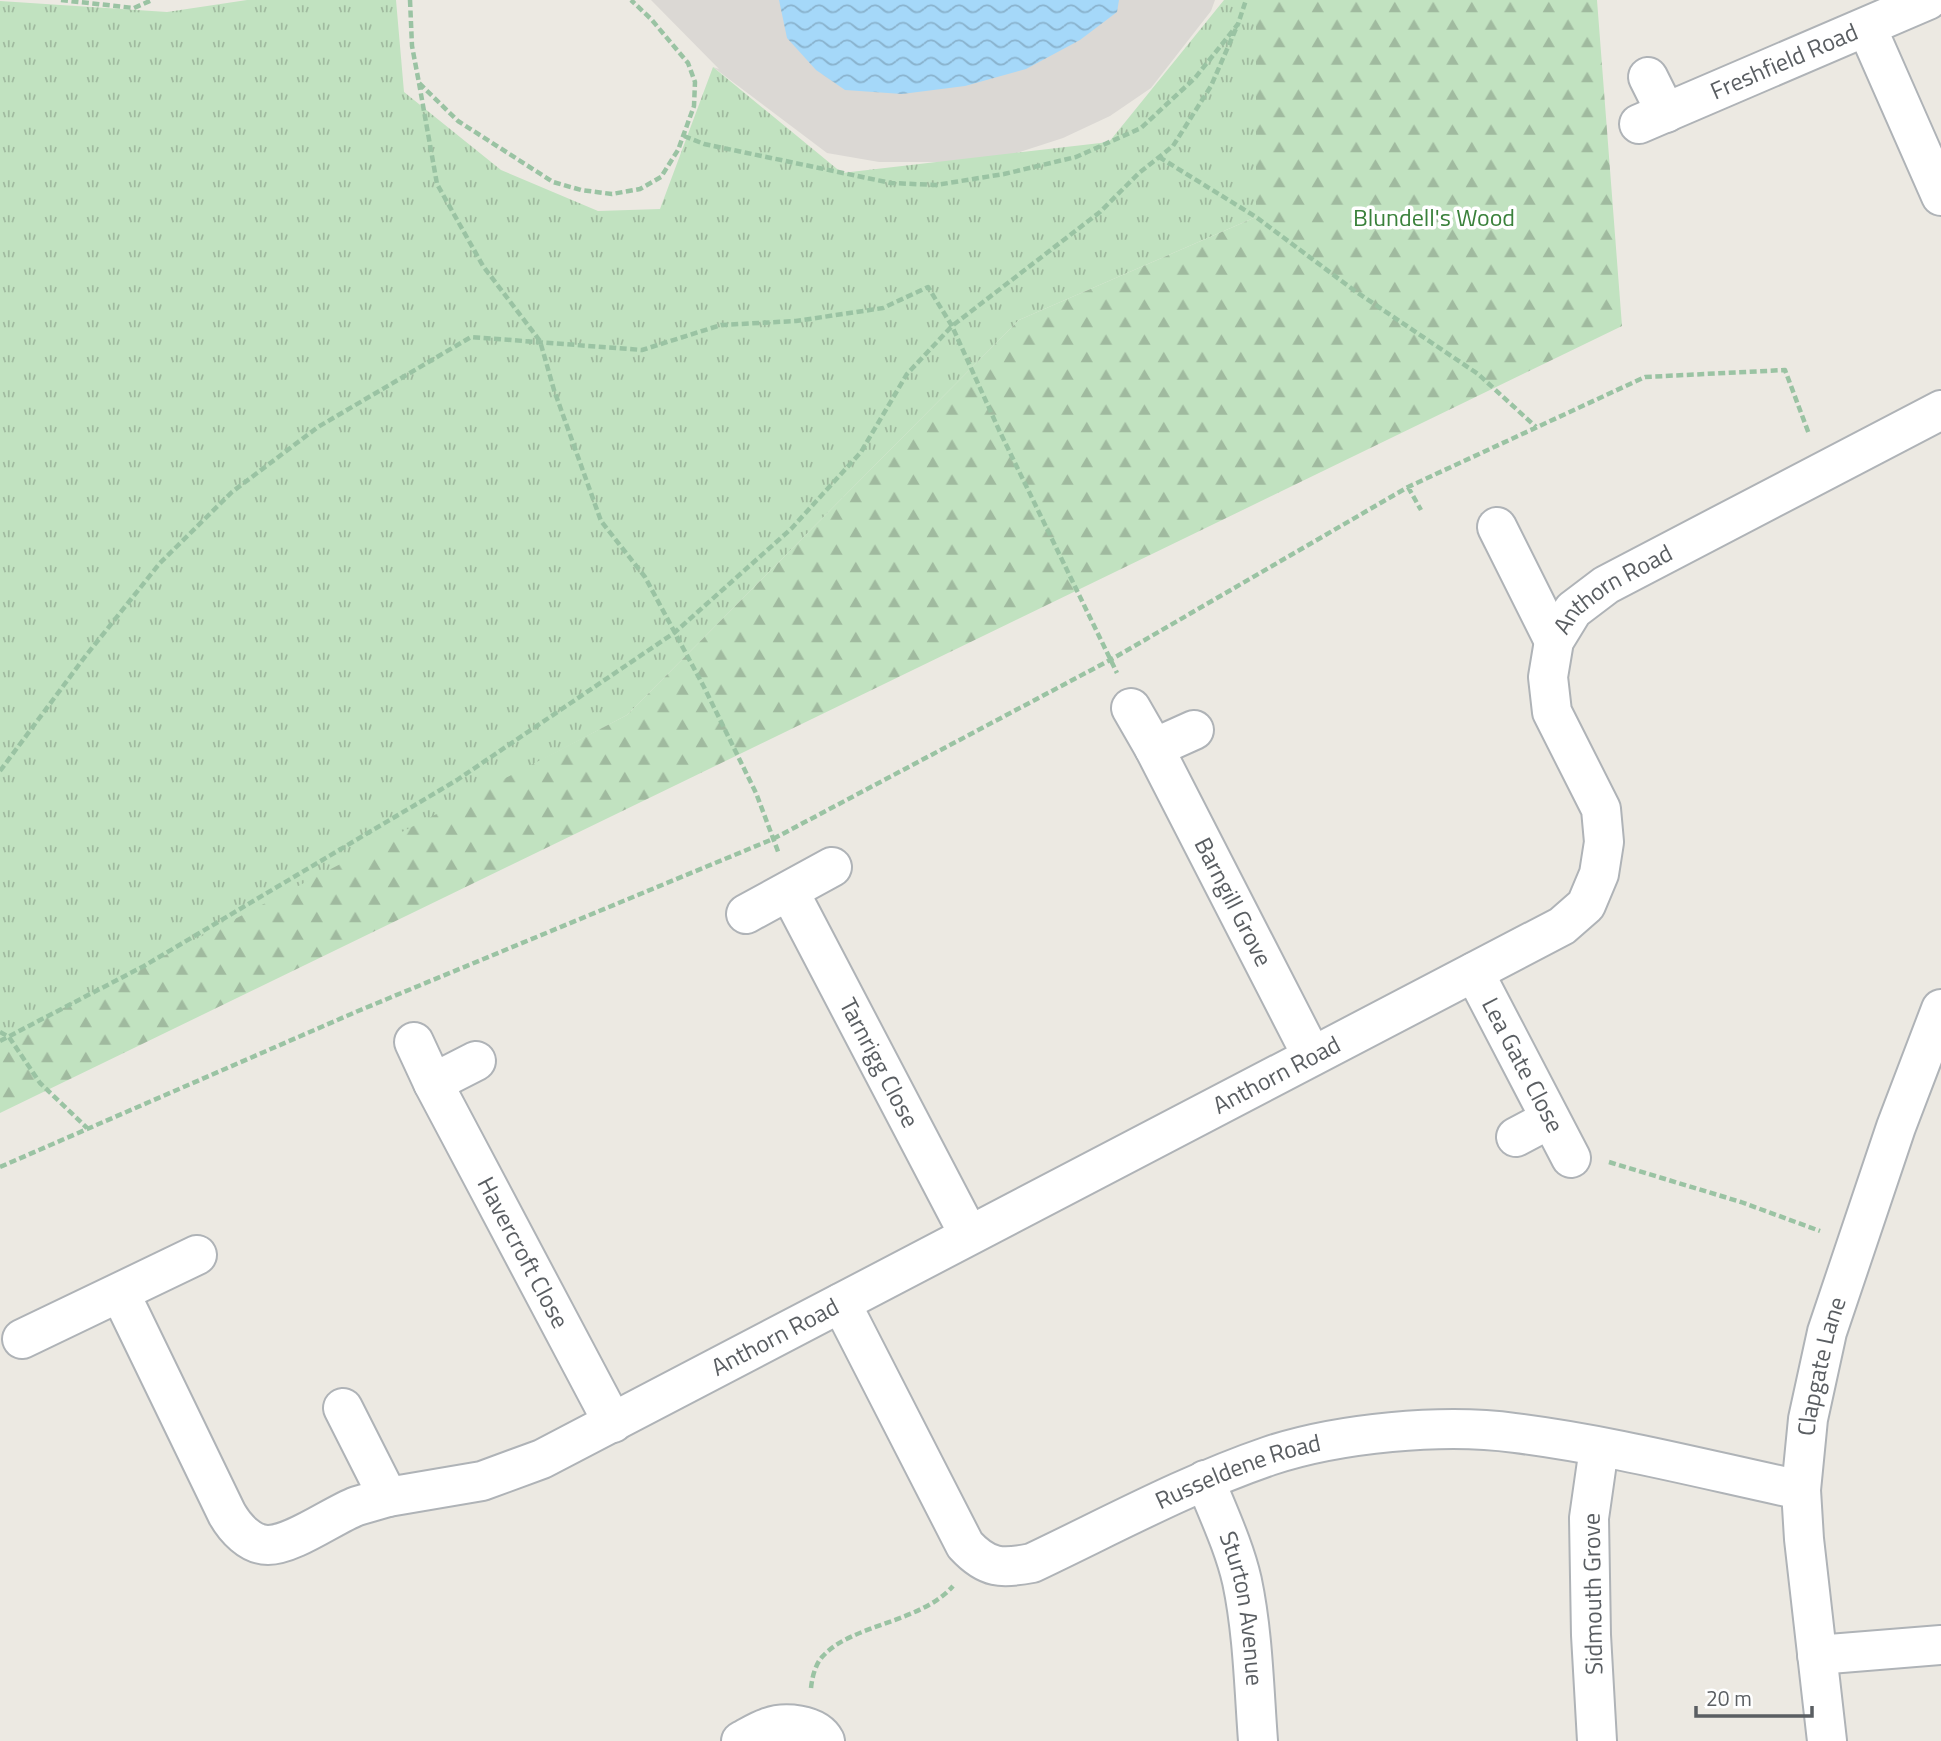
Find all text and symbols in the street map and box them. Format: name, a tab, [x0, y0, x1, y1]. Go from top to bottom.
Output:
street label: Freshfield Road	[1704, 13, 1863, 108]
park label: Blundell's Wood	[1353, 199, 1515, 235]
street label: Anthorn Road	[1543, 534, 1678, 641]
street label: Barngill Grove	[1186, 831, 1282, 972]
street label: Tarnrigg Close	[831, 991, 929, 1134]
street label: Lea Gate Close	[1473, 991, 1574, 1139]
street label: Anthorn Road	[1206, 1026, 1346, 1122]
street label: Havercroft Close	[469, 1170, 579, 1334]
street label: Anthorn Road	[704, 1288, 845, 1385]
street label: Clapgate Lane	[1787, 1292, 1855, 1437]
street label: Russeldene Road	[1149, 1424, 1324, 1518]
street label: Sidmouth Grove	[1573, 1513, 1611, 1675]
street label: Sturton Avenue	[1211, 1526, 1273, 1687]
scale bar	[1696, 1674, 1812, 1718]
text: 20 m	[1706, 1682, 1752, 1714]

